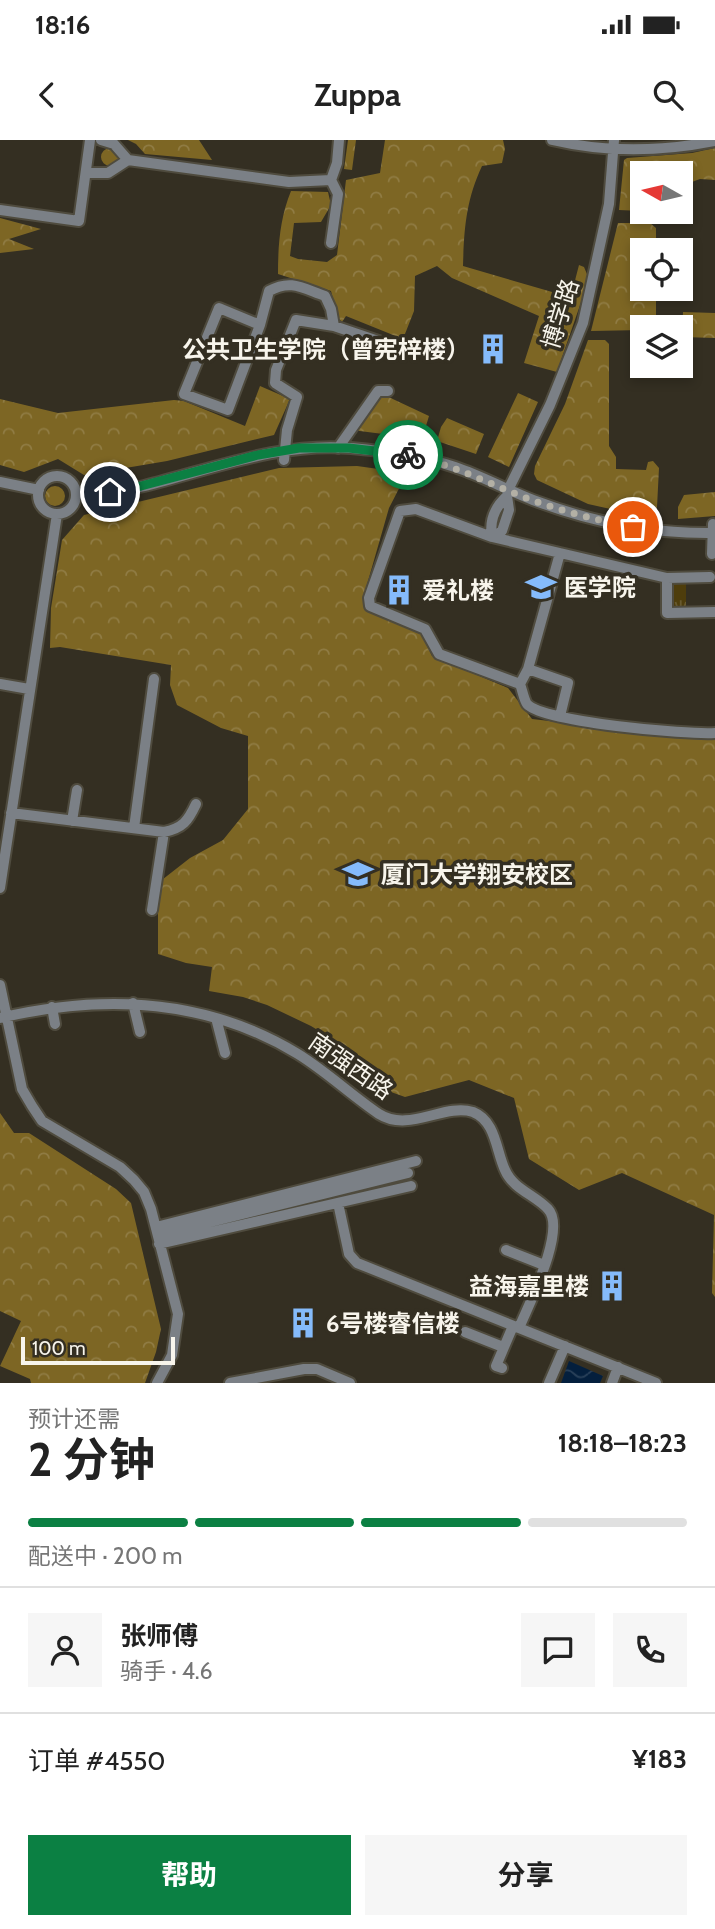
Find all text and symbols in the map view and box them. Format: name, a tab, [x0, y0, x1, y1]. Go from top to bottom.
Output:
text: 18:16	[35, 9, 90, 41]
text: Zuppa	[314, 75, 401, 114]
icon: back	[28, 76, 66, 114]
icon: search	[649, 76, 687, 114]
north arrow	[630, 161, 693, 224]
map controls	[630, 161, 693, 378]
button: locate	[630, 238, 693, 301]
street label: 博学路	[536, 275, 584, 353]
button: layers	[630, 315, 693, 378]
building icon: 公共卫生学院（曾宪梓楼）	[476, 332, 510, 366]
place label: 公共卫生学院（曾宪梓楼）	[182, 335, 470, 364]
courier	[373, 420, 443, 490]
icon: bike	[389, 436, 427, 474]
pin	[80, 462, 140, 522]
icon: home	[91, 473, 129, 511]
pin	[603, 497, 663, 557]
icon: bag	[614, 508, 652, 546]
school or university icon: 医学院	[524, 570, 558, 604]
building icon: 爱礼楼	[382, 573, 416, 607]
place label: 医学院	[564, 573, 636, 602]
place label: 爱礼楼	[422, 576, 494, 605]
school or university icon: 厦门大学翔安校区	[341, 857, 375, 891]
place label: 厦门大学翔安校区	[381, 860, 573, 889]
street label: 南强西路	[303, 1027, 399, 1105]
building icon: 益海嘉里楼	[595, 1269, 629, 1303]
place label: 益海嘉里楼	[469, 1272, 589, 1301]
building icon: 6号楼睿信楼	[286, 1306, 320, 1340]
place label: 6号楼睿信楼	[326, 1309, 460, 1338]
scale bar	[21, 1334, 175, 1366]
text: 100 m	[32, 1337, 86, 1360]
text: 预计还需	[28, 1405, 120, 1433]
text: 18:18–18:23	[558, 1427, 687, 1459]
text: 2 分钟	[28, 1432, 155, 1488]
text: 配送中 · 200 m	[28, 1542, 182, 1570]
button: person	[28, 1613, 102, 1687]
button: chat	[521, 1613, 595, 1687]
button: phone	[613, 1613, 687, 1687]
text: 张师傅	[120, 1620, 198, 1652]
text: 骑手 · 4.6	[120, 1657, 213, 1685]
text: ¥183	[632, 1743, 687, 1775]
text: 订单 #4550	[28, 1745, 165, 1777]
button: 帮助	[28, 1835, 351, 1915]
button: 分享	[365, 1835, 687, 1915]

